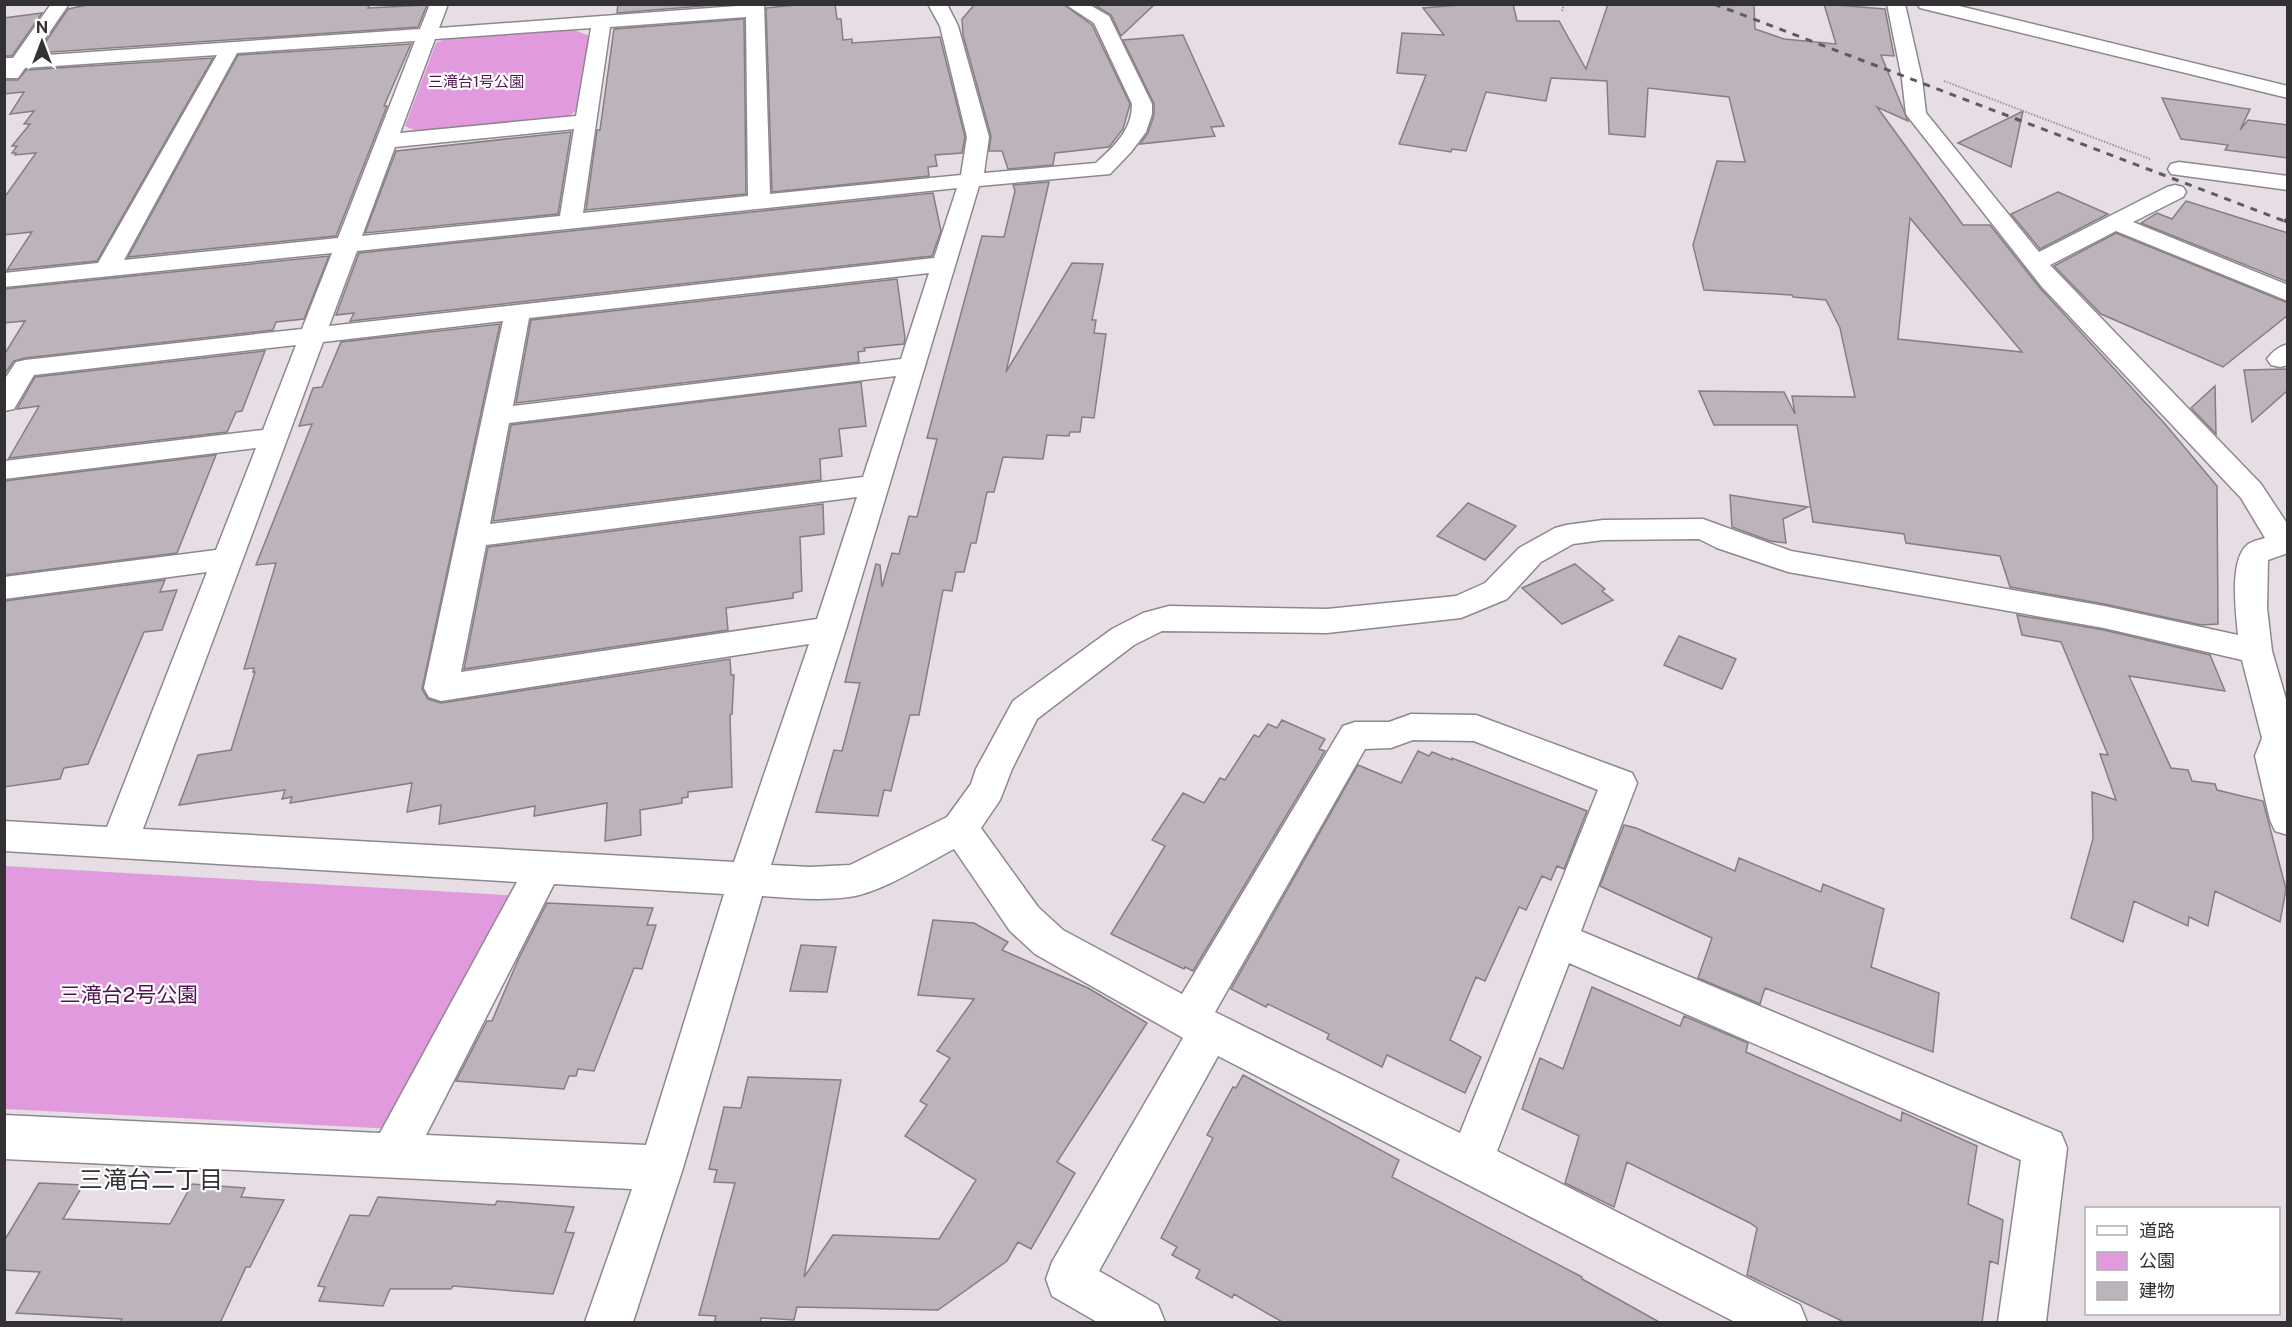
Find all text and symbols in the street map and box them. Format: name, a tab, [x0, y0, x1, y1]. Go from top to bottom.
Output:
north arrow	[12, 12, 72, 72]
text: N	[36, 18, 48, 37]
park label: 三滝台1号公園	[428, 73, 524, 90]
park label: 三滝台2号公園	[60, 982, 198, 1007]
district label: 三滝台二丁目	[79, 1165, 223, 1193]
legend	[2085, 1207, 2280, 1315]
text: 道路	[2139, 1220, 2175, 1241]
text: 公園	[2139, 1250, 2175, 1271]
text: 建物	[2139, 1280, 2175, 1301]

